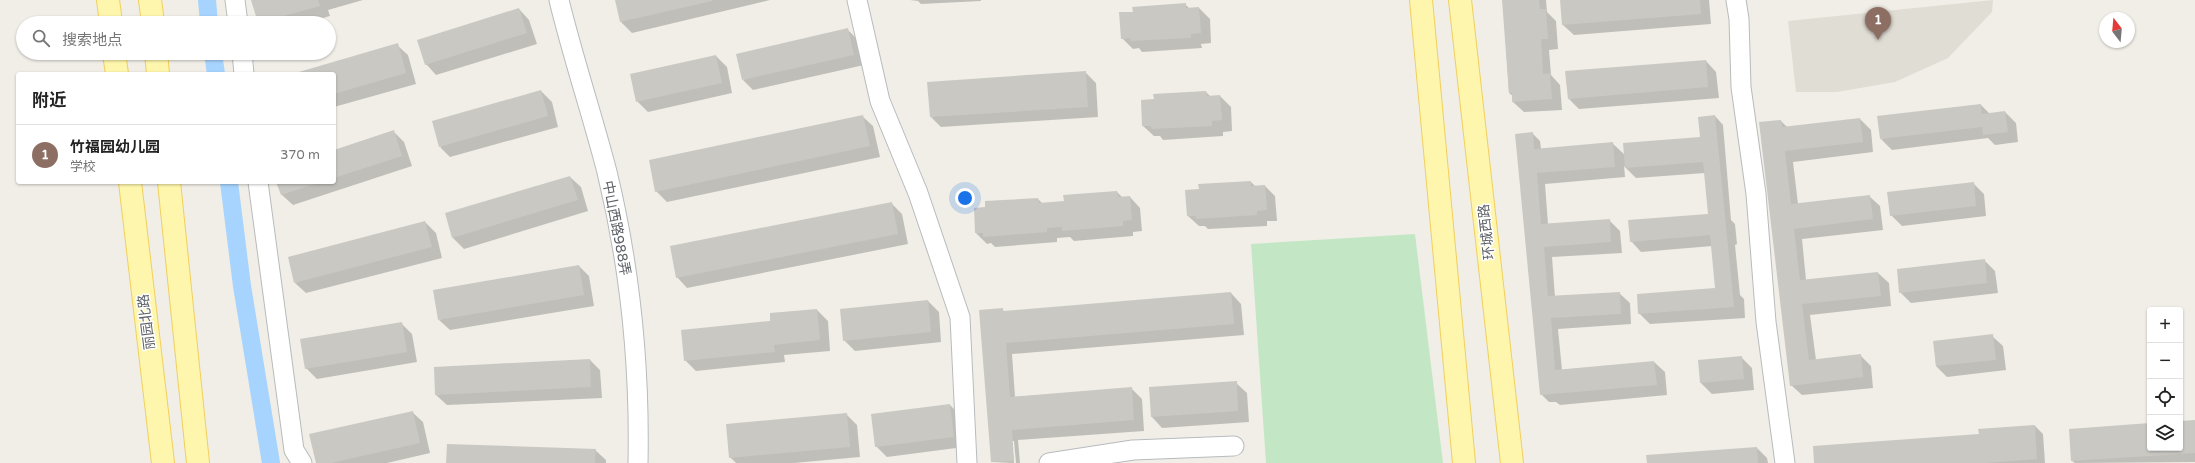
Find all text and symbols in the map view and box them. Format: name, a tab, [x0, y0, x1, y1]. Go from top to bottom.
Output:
pin: 1	[1865, 7, 1891, 40]
north arrow	[2099, 12, 2135, 48]
search box	[16, 16, 336, 60]
icon: search	[30, 27, 52, 49]
text: 搜索地点	[62, 31, 122, 49]
text: 附近	[32, 90, 66, 111]
text: 竹福园幼儿园	[70, 138, 160, 156]
text: 1	[41, 147, 49, 163]
text: 370 m	[280, 147, 320, 163]
text: 学校	[70, 159, 96, 175]
street label: 中山西路988弄	[599, 179, 634, 277]
your location	[955, 188, 975, 208]
street label: 环城西路	[1475, 203, 1498, 261]
street label: 丽园北路	[135, 293, 158, 351]
map controls	[2147, 307, 2183, 451]
button: +	[2147, 307, 2183, 343]
button: −	[2147, 343, 2183, 379]
button: locate	[2147, 379, 2183, 415]
button: layers	[2147, 415, 2183, 451]

